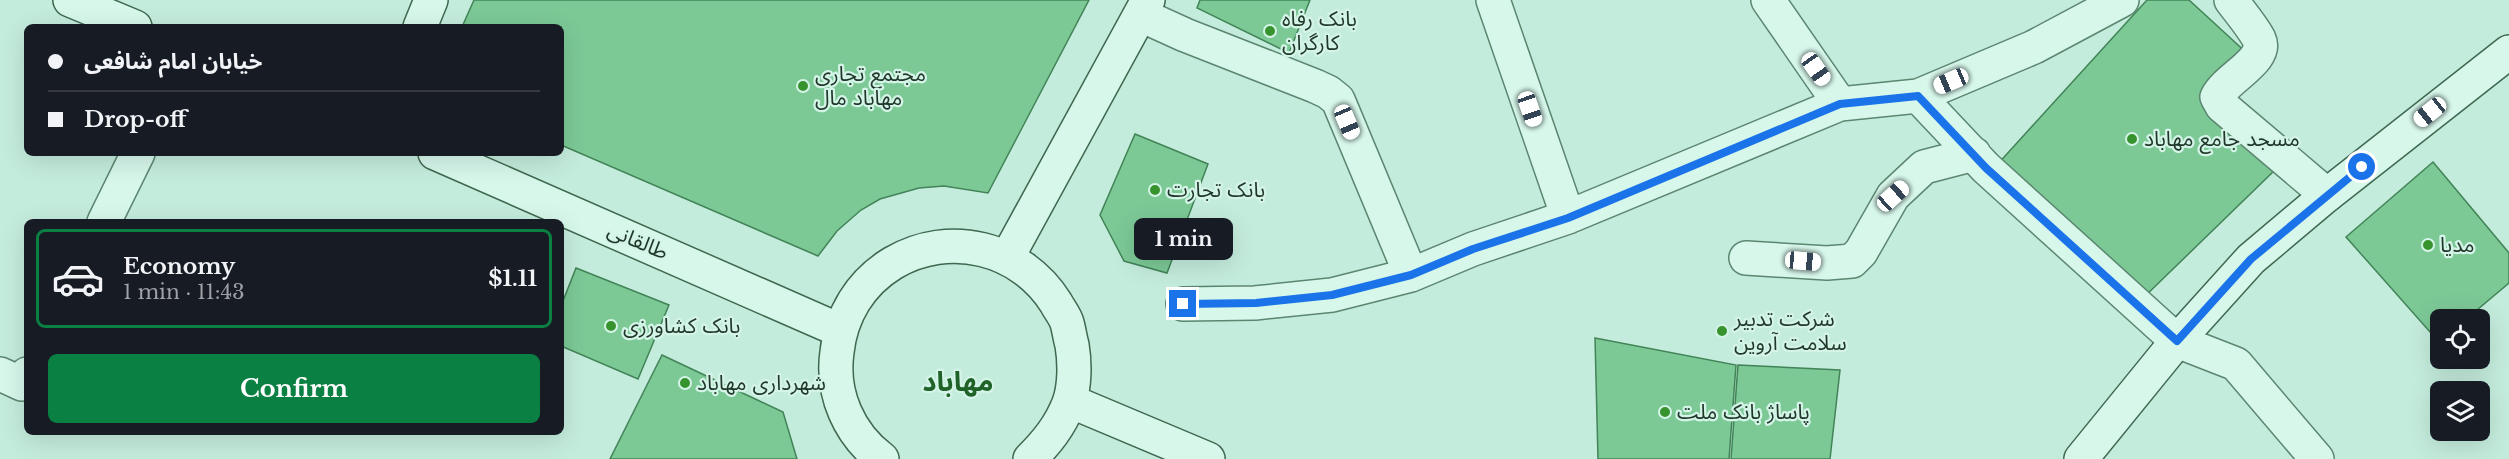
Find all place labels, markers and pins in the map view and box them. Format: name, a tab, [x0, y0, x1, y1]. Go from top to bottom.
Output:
place label: بانک رفاه کارگران	[1282, 6, 1357, 56]
marker: بانک رفاه کارگران	[1263, 24, 1277, 38]
place label: مجتمع تجاری مهاباد مال	[815, 61, 926, 111]
marker: مجتمع تجاری مهاباد مال	[796, 79, 810, 93]
place label: مسجد جامع مهاباد	[2144, 126, 2300, 154]
marker: مسجد جامع مهاباد	[2125, 132, 2139, 146]
place label: بانک تجارت	[1167, 177, 1265, 203]
marker: بانک تجارت	[1148, 183, 1162, 197]
place label: مدیا	[2440, 232, 2475, 258]
marker: مدیا	[2421, 238, 2435, 252]
place label: شرکت تدبیر سلامت آروین	[1733, 306, 1847, 356]
place label: بانک کشاورزی	[623, 313, 740, 339]
marker: بانک کشاورزی	[604, 319, 618, 333]
marker: شرکت تدبیر سلامت آروین	[1715, 324, 1729, 338]
place label: شهرداری مهاباد	[697, 370, 826, 396]
marker: شهرداری مهاباد	[678, 376, 692, 390]
place label: پاساژ بانک ملت	[1677, 399, 1810, 425]
marker: پاساژ بانک ملت	[1658, 405, 1672, 419]

